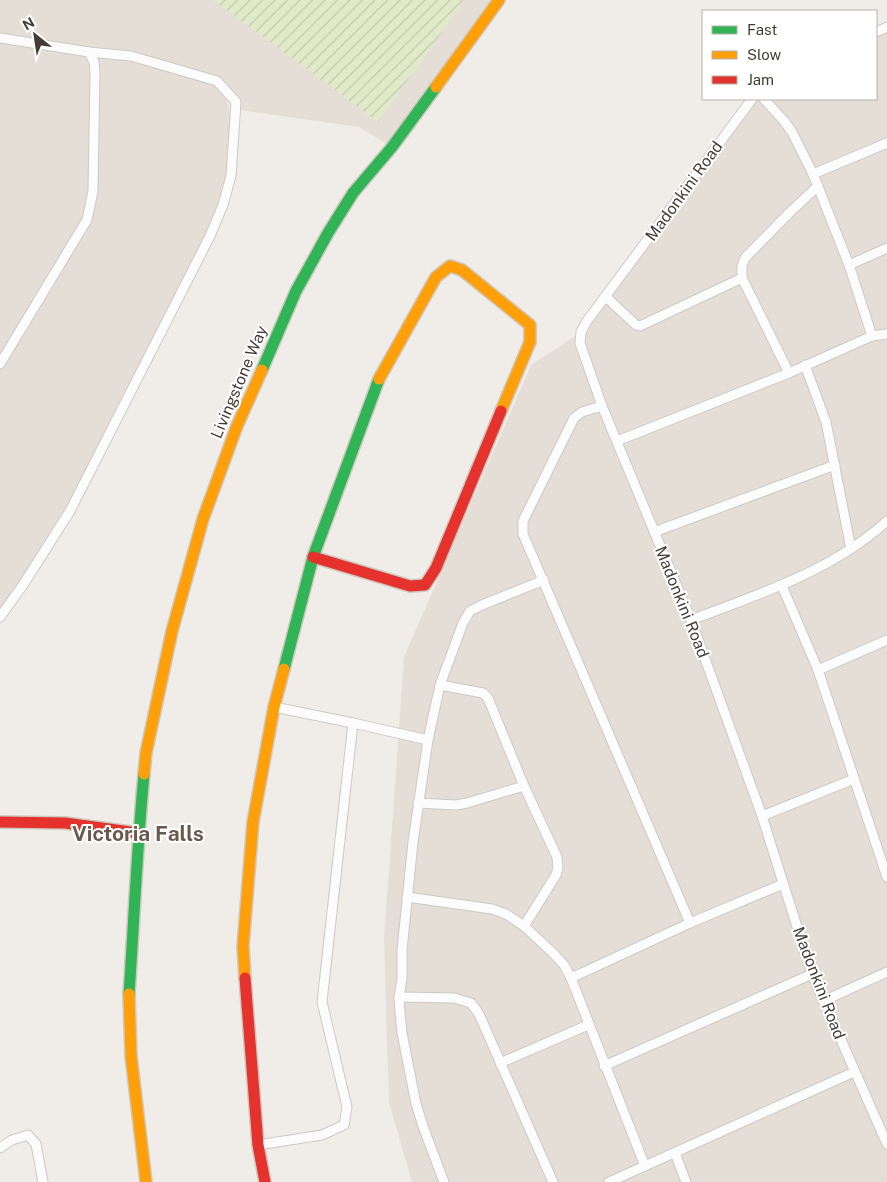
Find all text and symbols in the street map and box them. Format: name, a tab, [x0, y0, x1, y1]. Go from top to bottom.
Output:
north arrow	[10, 10, 60, 60]
legend	[702, 10, 877, 100]
text: N	[20, 14, 37, 33]
text: Fast	[747, 21, 777, 38]
text: Slow	[747, 46, 782, 63]
text: Jam	[747, 71, 774, 88]
street label: Madonkini Road	[641, 137, 727, 245]
street label: Livingstone Way	[207, 322, 271, 441]
street label: Madonkini Road	[651, 543, 713, 661]
district label: Victoria Falls	[72, 821, 204, 846]
street label: Madonkini Road	[789, 924, 849, 1042]

